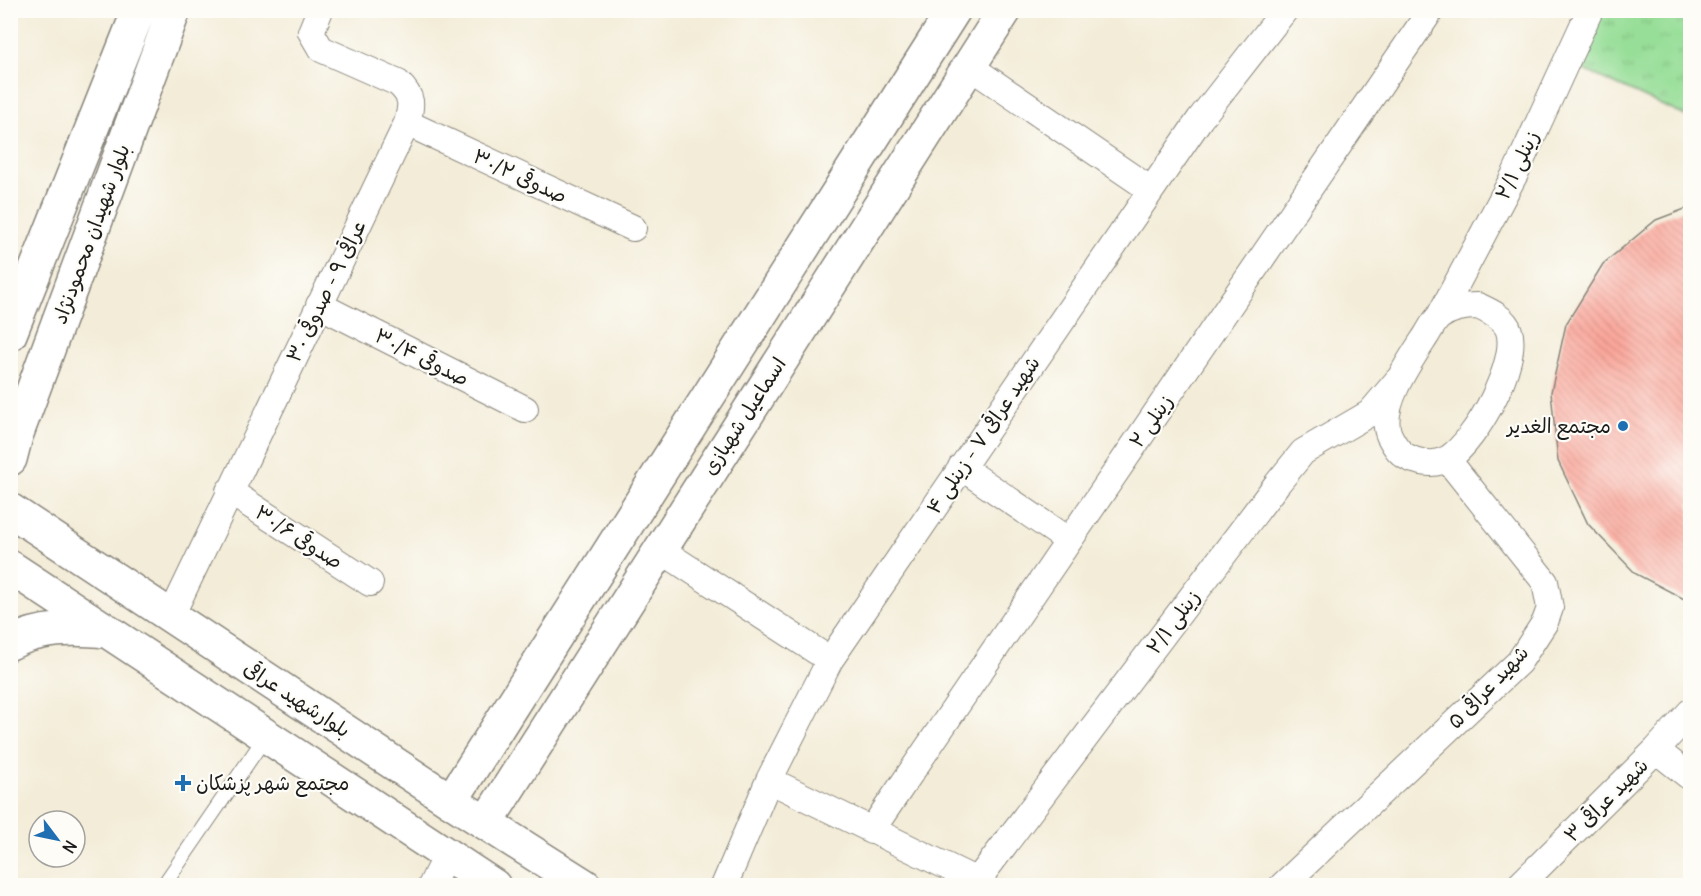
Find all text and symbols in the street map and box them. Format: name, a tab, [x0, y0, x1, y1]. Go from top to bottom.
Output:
street label: زینلی ۲/۱	[1489, 126, 1545, 204]
street label: بلوار شهیدان محمودنژاد	[46, 140, 135, 327]
street label: صدوقی ۳۰/۲	[469, 143, 571, 209]
street label: عراقی ۹ - صدوقی ۳۰	[280, 216, 372, 366]
street label: صدوقی ۳۰/۴	[371, 322, 473, 392]
street label: شهید عراقی ۷ - زینلی ۴	[920, 351, 1046, 519]
street label: اسماعیل شهبازی	[696, 352, 791, 479]
street label: زینلی ۲	[1123, 389, 1179, 453]
place label: مجتمع الغدیر	[1505, 413, 1611, 441]
marker: مجتمع الغدیر	[1616, 419, 1630, 433]
street label: صدوقی ۳۰/۶	[250, 499, 348, 575]
street label: زینلی ۲/۱	[1140, 585, 1206, 659]
street label: شهید عراقی ۵	[1442, 640, 1533, 733]
street label: بلوارشهید عراقی	[239, 655, 355, 742]
street label: شهید عراقی ۳	[1558, 752, 1653, 847]
place label: مجتمع شهر پزشکان	[196, 770, 350, 798]
marker: مجتمع شهر پزشکان	[174, 774, 192, 792]
north arrow	[27, 809, 87, 869]
text: N	[58, 837, 81, 857]

